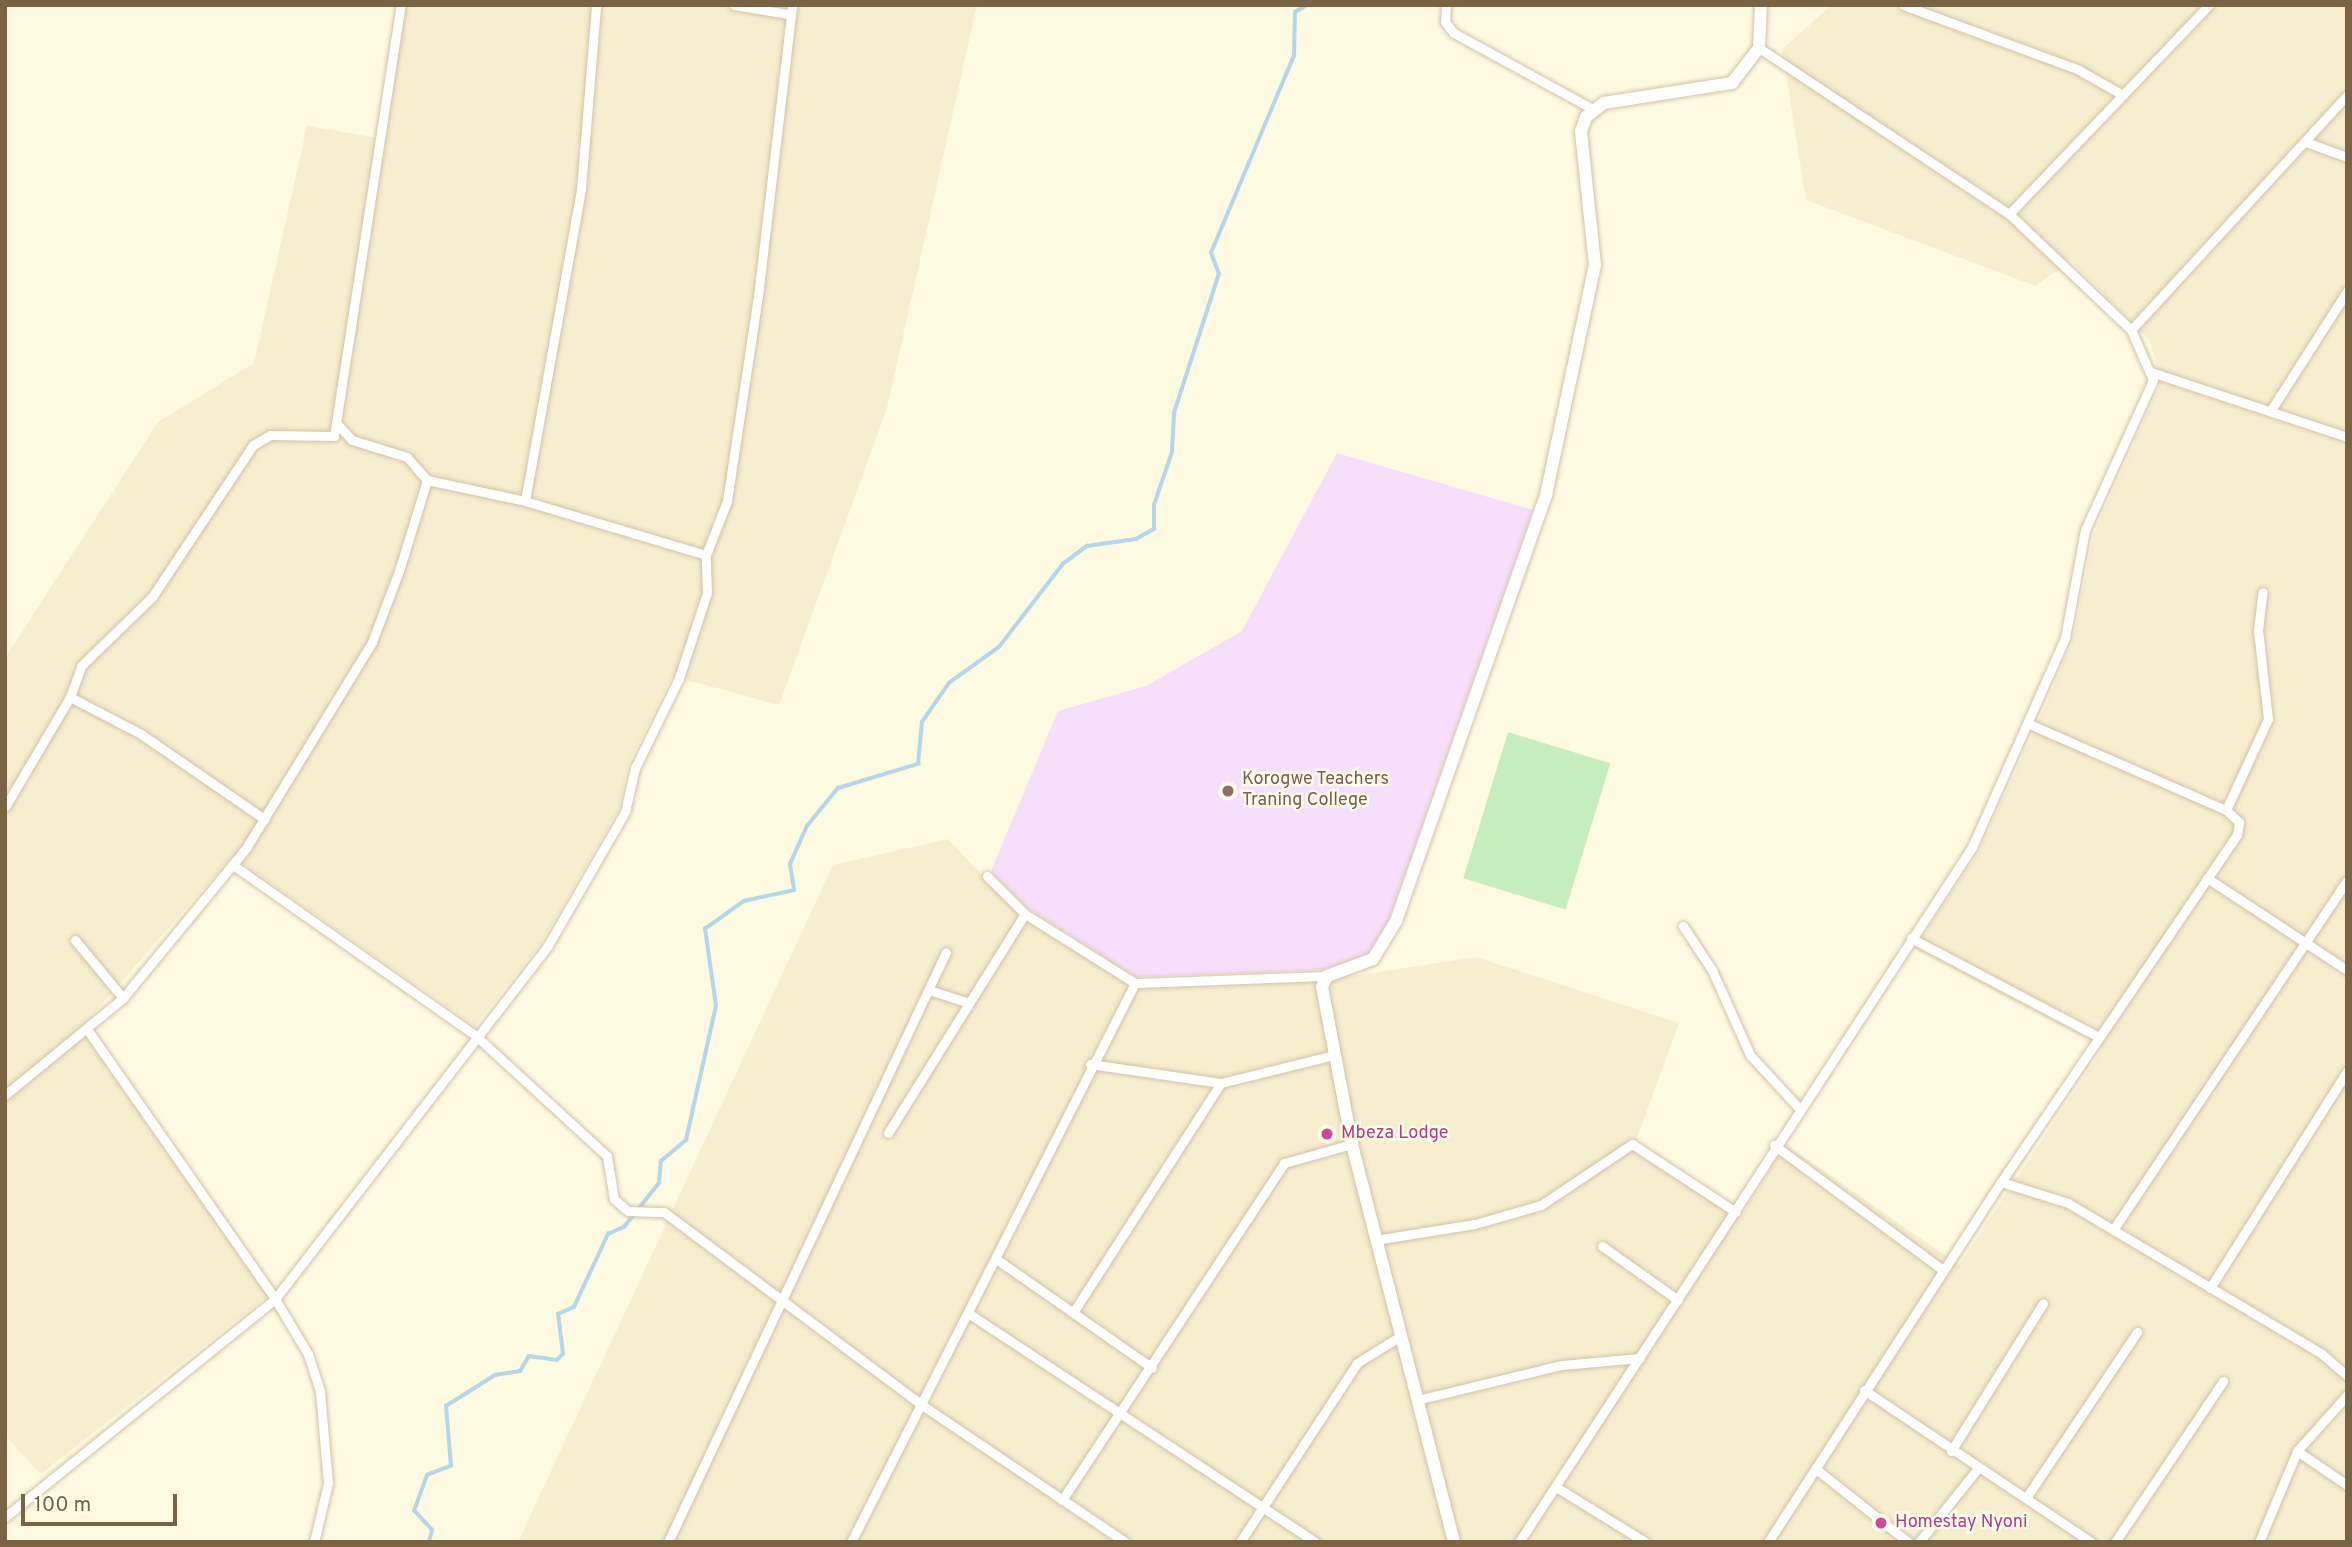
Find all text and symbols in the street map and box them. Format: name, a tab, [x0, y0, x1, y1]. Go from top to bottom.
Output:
place label: Korogwe Teachers Traning College	[1242, 770, 1390, 812]
marker: Korogwe Teachers Traning College	[1220, 783, 1236, 799]
place label: Mbeza Lodge	[1341, 1123, 1448, 1145]
marker: Mbeza Lodge	[1319, 1126, 1335, 1142]
scale bar	[24, 1480, 180, 1524]
text: 100 m	[34, 1492, 91, 1519]
place label: Homestay Nyoni	[1895, 1512, 2028, 1534]
marker: Homestay Nyoni	[1873, 1515, 1889, 1531]

